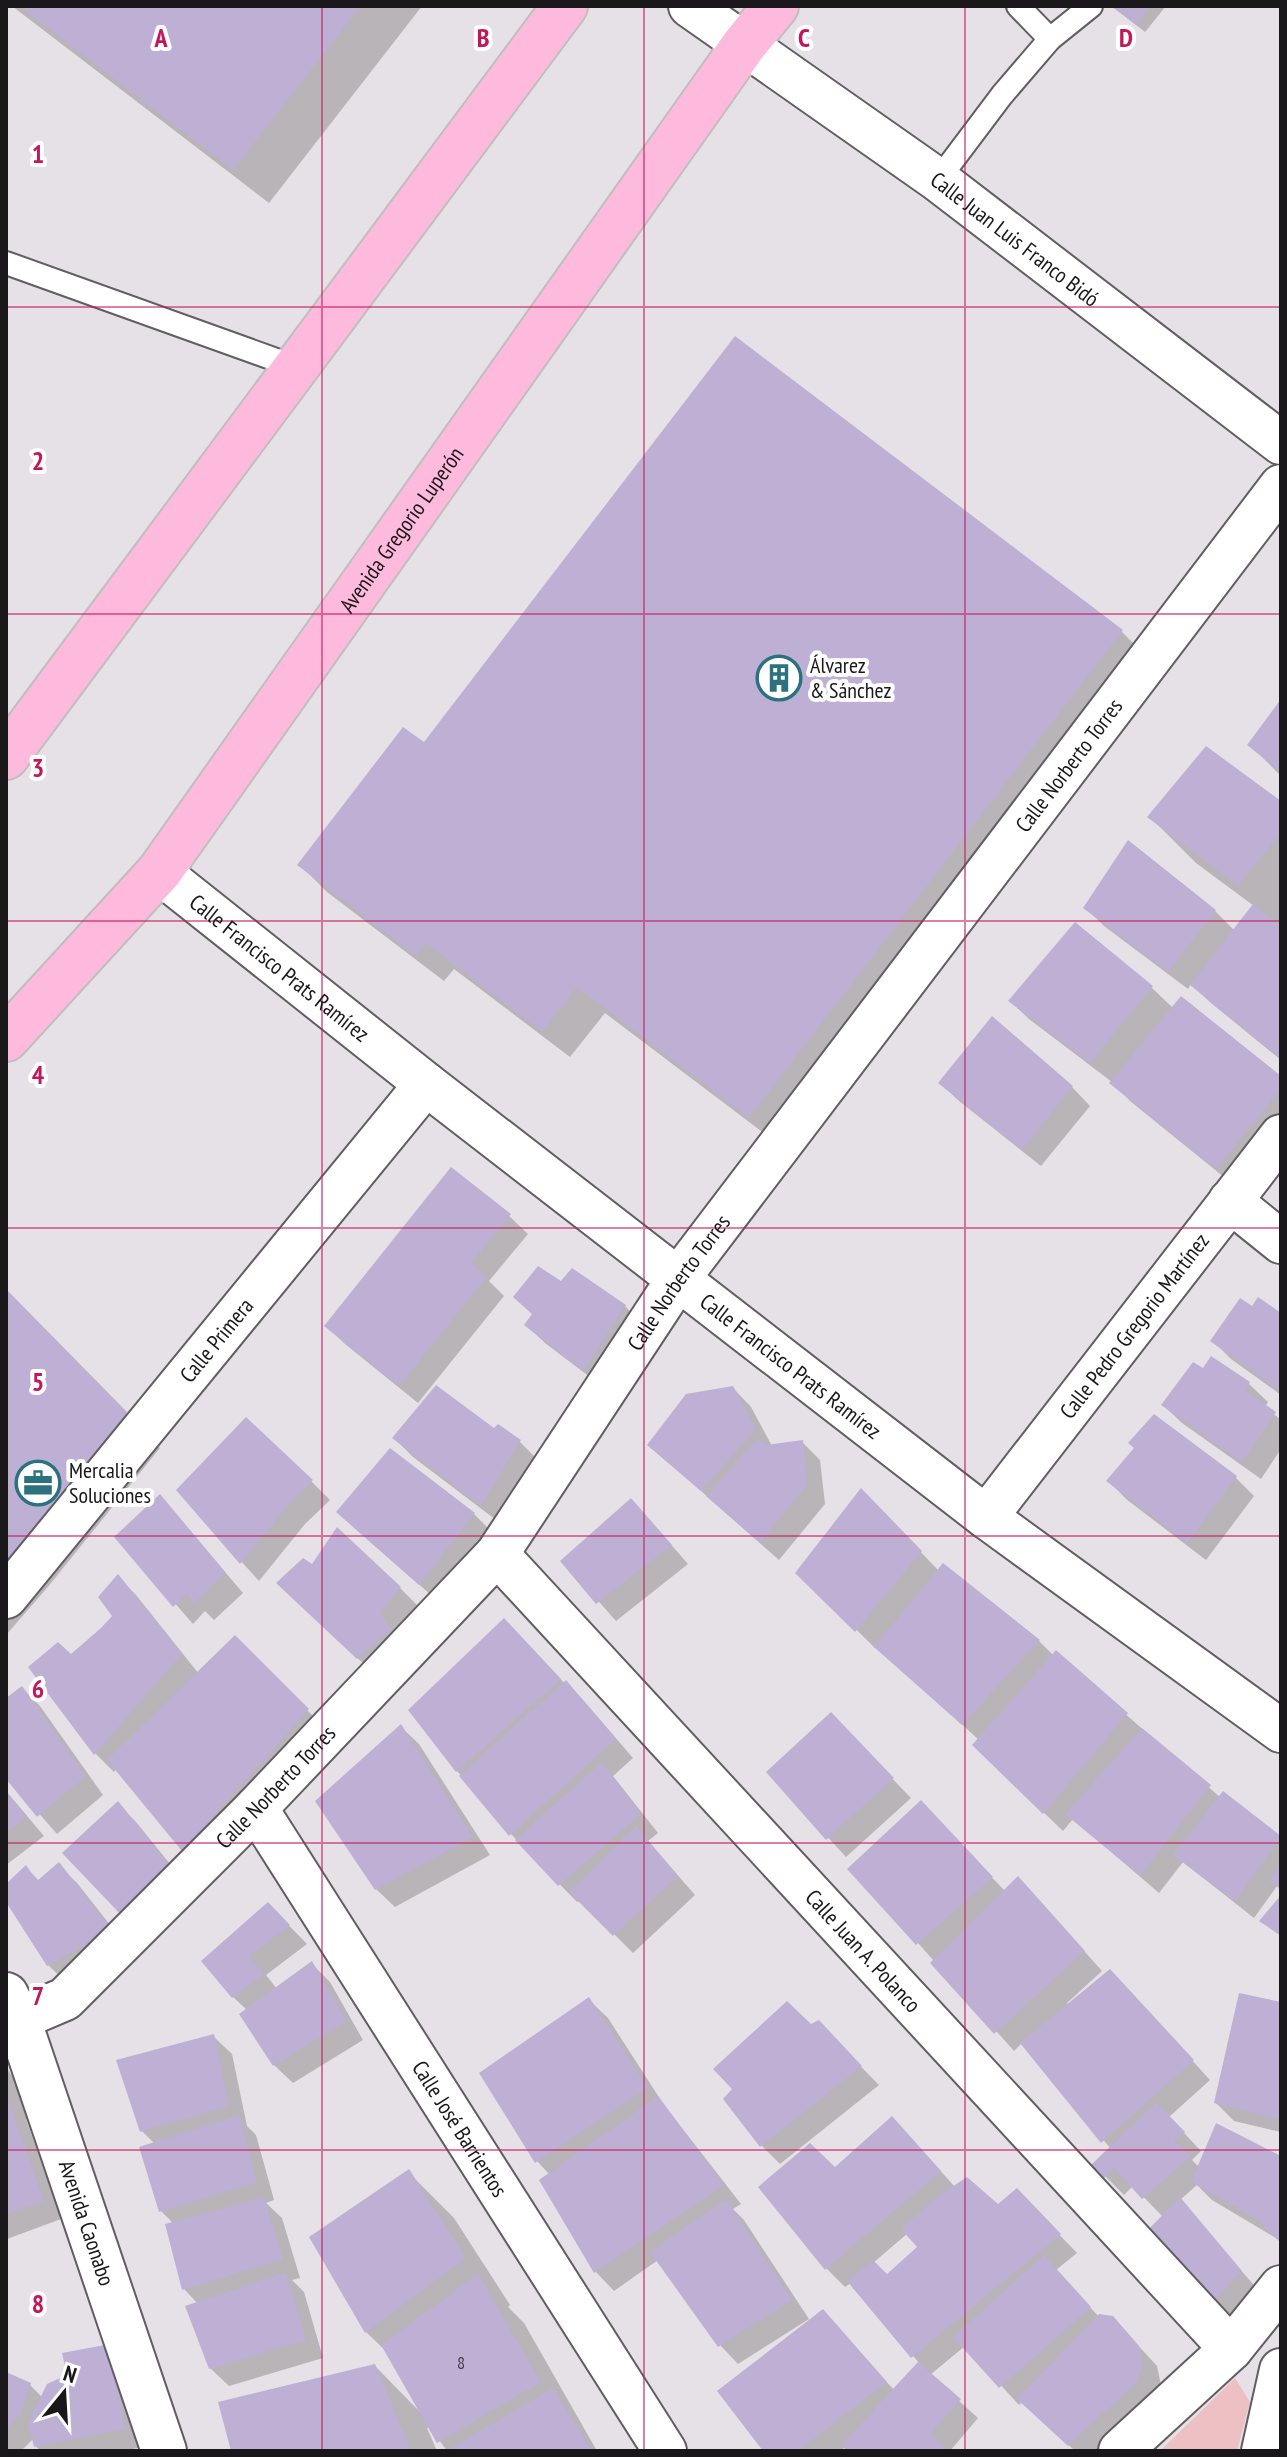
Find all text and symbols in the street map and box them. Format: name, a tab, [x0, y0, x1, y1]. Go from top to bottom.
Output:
text: A	[153, 21, 168, 54]
text: B	[477, 21, 490, 54]
text: C	[798, 21, 810, 54]
text: D	[1119, 21, 1133, 54]
text: 1	[32, 137, 44, 170]
street label: Calle Juan Luis Franco Bidó	[925, 165, 1105, 313]
street label: Avenida Gregorio Luperón	[333, 441, 470, 618]
text: 2	[32, 444, 44, 477]
place label: Álvarez & Sánchez	[810, 651, 891, 704]
building icon: Álvarez & Sánchez	[755, 654, 803, 702]
street label: Calle Norberto Torres	[1009, 693, 1128, 838]
text: 3	[32, 751, 44, 784]
street label: Calle Francisco Prats Ramírez	[184, 888, 375, 1048]
text: 4	[32, 1058, 45, 1091]
street label: Calle Norberto Torres	[621, 1209, 736, 1356]
street label: Calle Pedro Gregorio Martínez	[1053, 1227, 1215, 1424]
street label: Calle Francisco Prats Ramírez	[695, 1287, 887, 1445]
street label: Calle Primera	[173, 1292, 259, 1388]
text: 5	[32, 1365, 44, 1398]
place label: Mercalia Soluciones	[69, 1456, 151, 1509]
office icon: Mercalia Soluciones	[14, 1459, 62, 1507]
text: 6	[32, 1672, 44, 1705]
street label: Calle Norberto Torres	[210, 1719, 341, 1854]
street label: Calle Juan A. Polanco	[800, 1883, 927, 2018]
text: 7	[32, 1979, 44, 2012]
street label: Calle José Barrientos	[406, 2055, 514, 2202]
street label: Avenida Caonabo	[53, 2157, 121, 2289]
text: 8	[32, 2287, 44, 2320]
house number: 8	[457, 2351, 465, 2374]
north arrow	[24, 2353, 104, 2433]
text: N	[60, 2359, 80, 2389]

